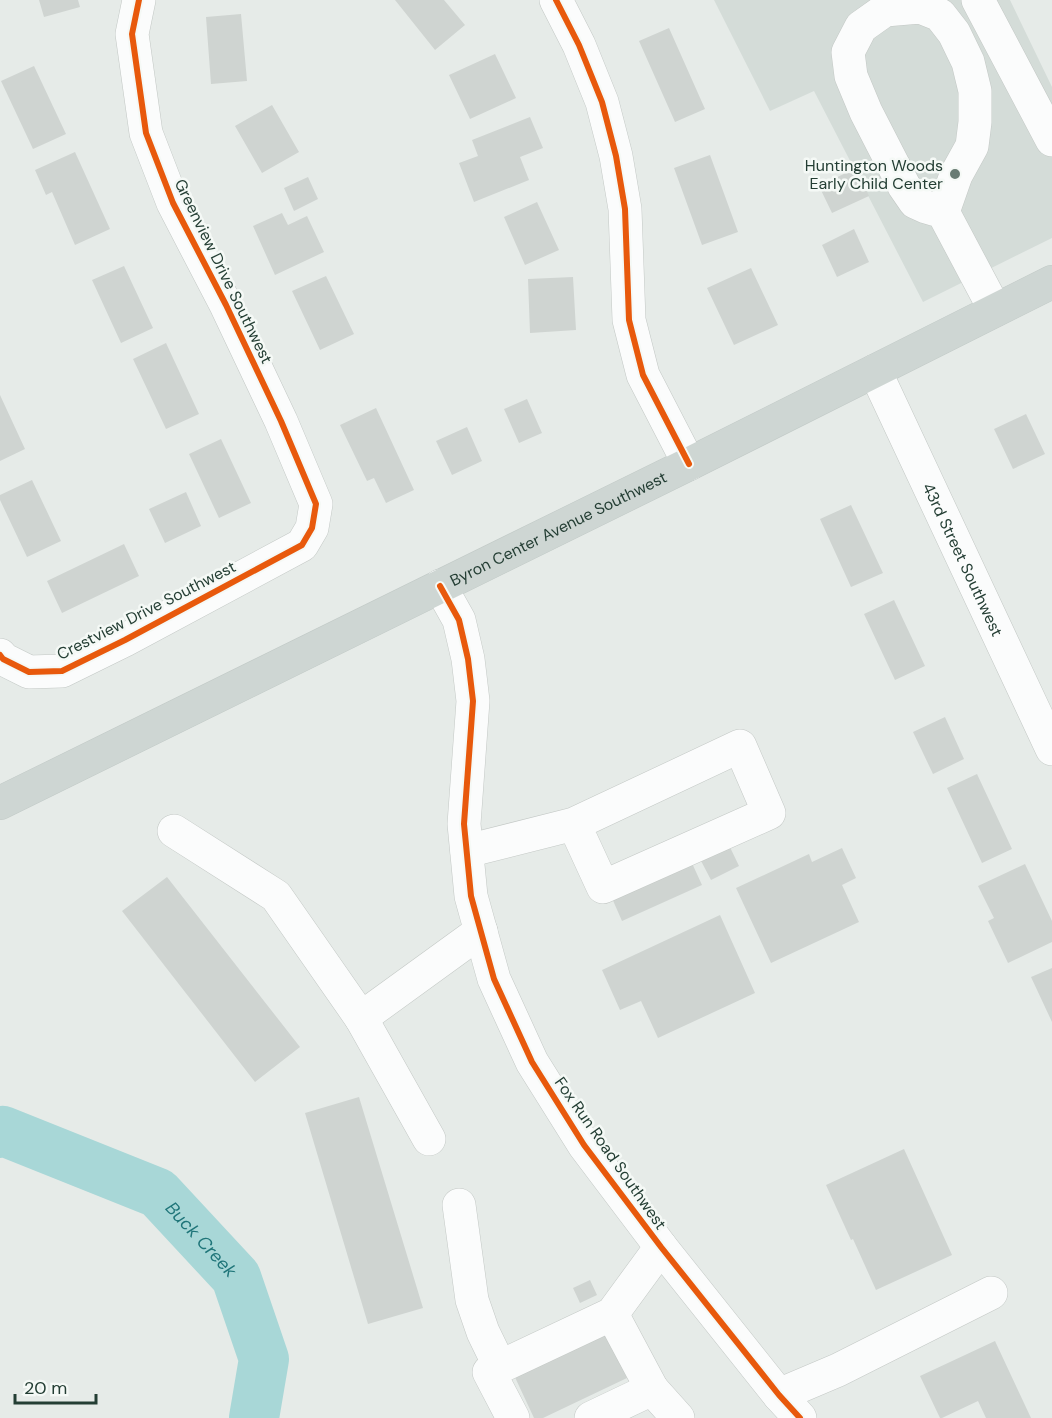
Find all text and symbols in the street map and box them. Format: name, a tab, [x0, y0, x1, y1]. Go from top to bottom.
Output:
place label: Huntington Woods Early Child Center	[805, 155, 943, 194]
marker: Huntington Woods Early Child Center	[948, 167, 962, 181]
street label: Greenview Drive Southwest	[170, 175, 277, 367]
street label: Byron Center Avenue Southwest	[446, 467, 670, 591]
street label: 43rd Street Southwest	[918, 479, 1008, 640]
street label: Crestview Drive Southwest	[53, 556, 239, 665]
street label: Fox Run Road Southwest	[550, 1073, 671, 1234]
water label: Buck Creek	[160, 1197, 243, 1283]
scale bar	[15, 1367, 96, 1405]
text: 20 m	[24, 1376, 67, 1400]

